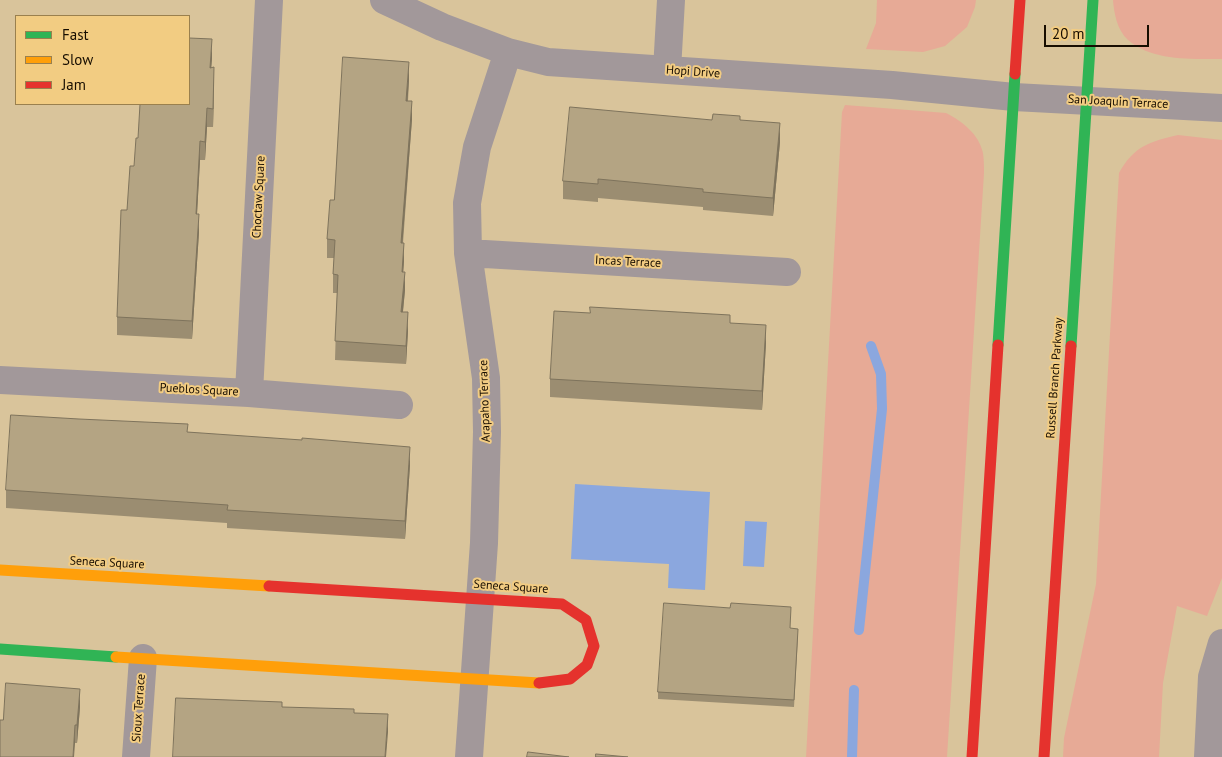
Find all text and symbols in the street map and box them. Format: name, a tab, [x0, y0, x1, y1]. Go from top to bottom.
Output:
legend	[15, 15, 190, 105]
scale bar	[1047, 15, 1152, 47]
text: 20 m	[1052, 24, 1085, 43]
text: Fast	[62, 25, 89, 44]
text: Slow	[62, 50, 93, 69]
street label: Hopi Drive	[665, 63, 721, 81]
text: Jam	[62, 75, 86, 94]
street label: San Joaquin Terrace	[1067, 92, 1169, 112]
street label: Choctaw Square	[250, 155, 268, 239]
street label: Incas Terrace	[595, 253, 661, 271]
street label: Russell Branch Parkway	[1044, 317, 1066, 439]
street label: Arapaho Terrace	[476, 360, 494, 442]
street label: Pueblos Square	[159, 381, 239, 399]
street label: Seneca Square	[69, 554, 145, 572]
street label: Seneca Square	[473, 577, 549, 597]
street label: Sioux Terrace	[129, 673, 149, 743]

